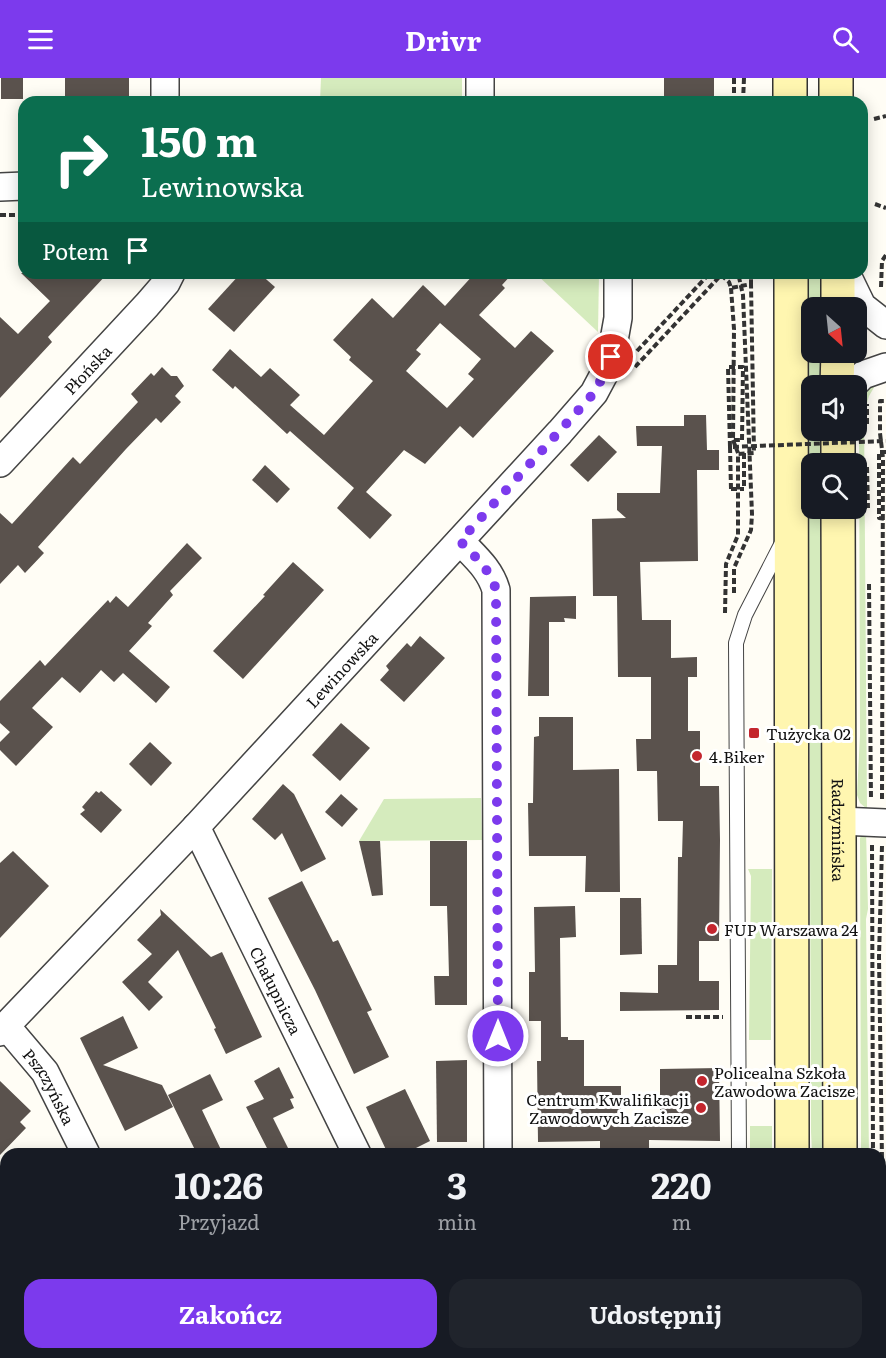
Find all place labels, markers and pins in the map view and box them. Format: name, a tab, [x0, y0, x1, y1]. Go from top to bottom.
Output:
pin	[585, 331, 636, 382]
place label: Tużycka 02	[766, 721, 851, 745]
marker: Tużycka 02	[747, 726, 761, 740]
place label: 4.Biker	[709, 744, 765, 768]
marker: 4.Biker	[690, 749, 704, 763]
place label: FUP Warszawa 24	[724, 917, 858, 941]
marker: FUP Warszawa 24	[705, 922, 719, 936]
place label: Policealna Szkoła Zawodowa Zacisze	[714, 1060, 855, 1102]
marker: Policealna Szkoła Zawodowa Zacisze	[695, 1074, 709, 1088]
place label: Centrum Kwalifikacji Zawodowych Zacisze	[526, 1087, 689, 1129]
marker: Centrum Kwalifikacji Zawodowych Zacisze	[694, 1101, 708, 1115]

